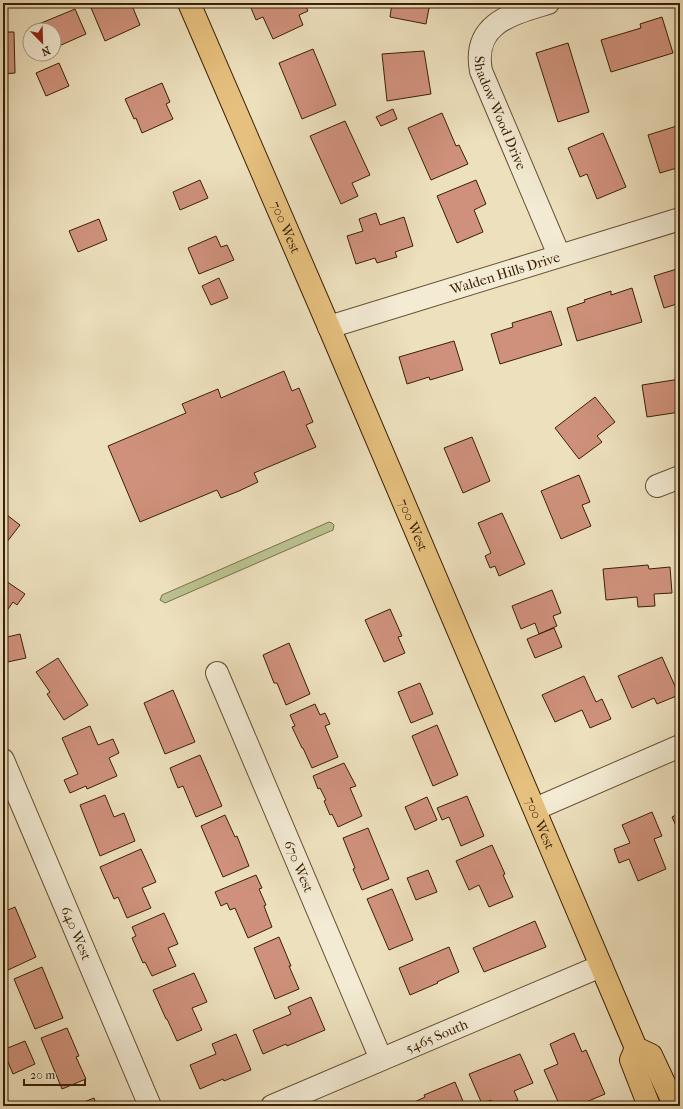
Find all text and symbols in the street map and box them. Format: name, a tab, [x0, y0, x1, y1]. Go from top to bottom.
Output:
north arrow	[22, 22, 62, 62]
text: N	[39, 43, 52, 59]
street label: Shadow Wood Drive	[471, 56, 530, 172]
street label: 700 West	[267, 198, 305, 256]
street label: Walden Hills Drive	[447, 248, 562, 298]
street label: 700 West	[395, 496, 432, 554]
street label: 700 West	[522, 794, 559, 852]
street label: 670 West	[281, 838, 318, 895]
street label: 640 West	[58, 904, 95, 962]
street label: 5465 South	[403, 1015, 471, 1057]
scale bar	[24, 1061, 85, 1087]
text: 20 m	[30, 1068, 55, 1082]

